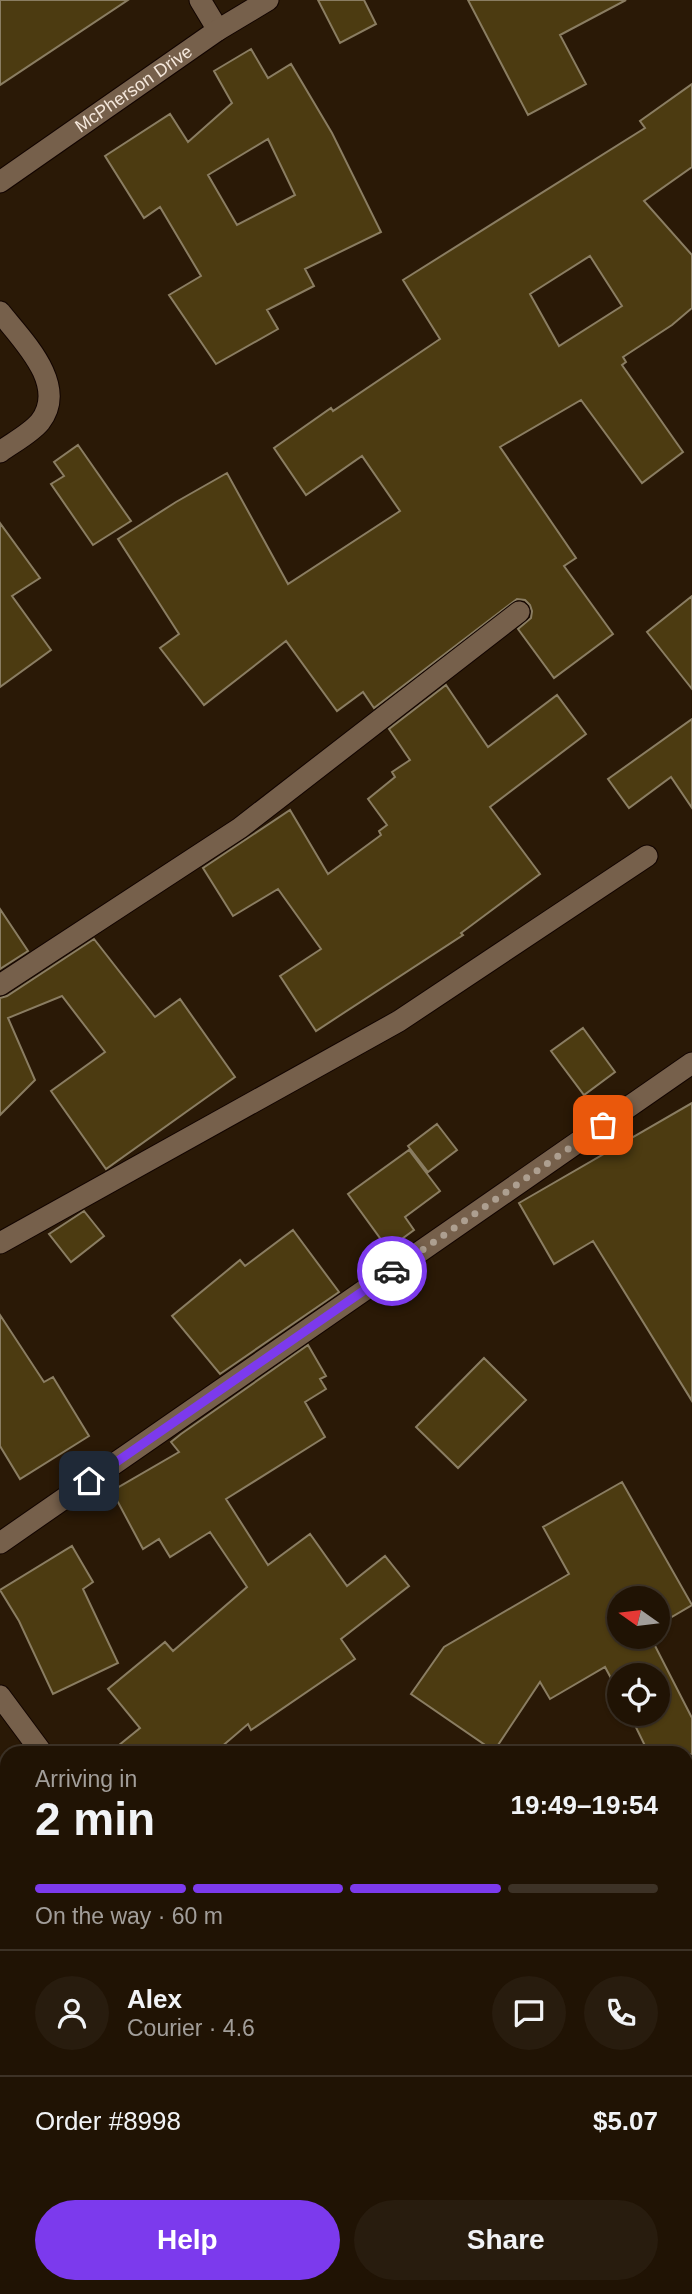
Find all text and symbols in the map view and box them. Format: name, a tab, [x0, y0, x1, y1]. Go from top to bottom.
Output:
street label: McPherson Drive	[71, 41, 196, 136]
pin	[573, 1095, 633, 1155]
icon: bag	[584, 1106, 622, 1144]
courier	[357, 1236, 427, 1306]
icon: car	[373, 1252, 411, 1290]
pin	[59, 1451, 119, 1511]
icon: home	[70, 1462, 108, 1500]
north arrow	[607, 1586, 670, 1648]
map controls	[607, 1586, 670, 1726]
button: locate	[607, 1663, 670, 1726]
text: Arriving in	[35, 1766, 137, 1792]
text: 19:49–19:54	[511, 1790, 658, 1820]
text: 2 min	[35, 1793, 155, 1845]
text: On the way · 60 m	[35, 1903, 223, 1929]
button: person	[35, 1976, 109, 2050]
button: chat	[492, 1976, 566, 2050]
button: phone	[584, 1976, 658, 2050]
text: Alex	[127, 1984, 182, 2014]
text: Courier · 4.6	[127, 2015, 255, 2041]
text: Order #8998	[35, 2106, 181, 2136]
text: $5.07	[593, 2106, 658, 2136]
button: Help	[35, 2200, 340, 2280]
button: Share	[354, 2200, 658, 2280]

